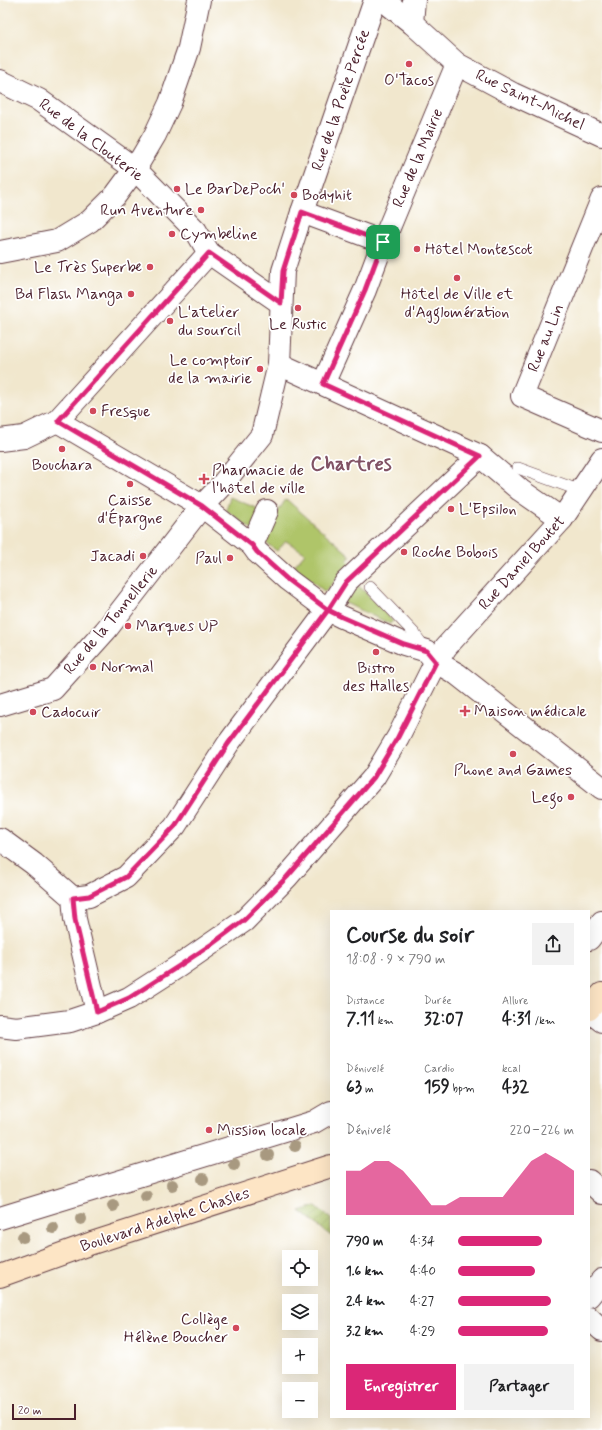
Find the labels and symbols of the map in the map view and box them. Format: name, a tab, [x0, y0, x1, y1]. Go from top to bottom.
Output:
street label: Rue de la Poële Percée	[307, 26, 375, 174]
marker: O'Tacos	[404, 59, 414, 69]
street label: Rue Saint-Michel	[472, 64, 588, 136]
place label: O'Tacos	[384, 70, 434, 91]
street label: Rue de la Clouterie	[34, 94, 148, 187]
street label: Rue de la Mairie	[388, 105, 448, 211]
place label: Le BarDePoch'	[185, 179, 285, 200]
marker: Le BarDePoch'	[172, 184, 182, 194]
place label: Bodyhit	[302, 185, 352, 206]
marker: Bodyhit	[289, 190, 299, 200]
place label: Run Aventure	[100, 200, 193, 221]
marker: Run Aventure	[196, 205, 206, 215]
place label: Cymbeline	[180, 224, 258, 245]
pin	[366, 225, 400, 259]
marker: Cymbeline	[167, 229, 177, 239]
place label: Hôtel Montescot	[425, 239, 532, 260]
marker: Hôtel Montescot	[412, 244, 422, 254]
place label: Le Très Superbe	[34, 257, 143, 278]
marker: Le Très Superbe	[145, 262, 155, 272]
marker: Hôtel de Ville et d'Agglomération	[452, 273, 462, 283]
place label: Bd Flash Manga	[15, 284, 123, 306]
place label: Hôtel de Ville et d'Agglomération	[401, 284, 514, 324]
marker: Bd Flash Manga	[126, 289, 136, 299]
street label: Rue au Lin	[523, 301, 569, 375]
place label: L'atelier du sourcil	[178, 302, 241, 341]
marker: Le Rustic	[293, 303, 303, 313]
place label: Le Rustic	[269, 314, 327, 335]
marker: L'atelier du sourcil	[165, 316, 175, 326]
place label: Le comptoir de la mairie	[168, 350, 253, 389]
marker: Le comptoir de la mairie	[255, 364, 265, 374]
place label: Fresque	[101, 401, 151, 422]
marker: Fresque	[88, 406, 98, 416]
marker: Bouchara	[57, 444, 67, 454]
district label: Chartres	[310, 451, 392, 478]
place label: Bouchara	[32, 455, 93, 476]
place label: Pharmacie de l'hôtel de ville	[212, 460, 305, 499]
marker: Pharmacie de l'hôtel de ville	[199, 474, 209, 484]
marker: Caisse d'Épargne	[125, 479, 135, 489]
place label: Caisse d'Épargne	[97, 490, 163, 530]
place label: L'Epsilon	[459, 499, 516, 520]
marker: L'Epsilon	[446, 504, 456, 514]
street label: Rue Daniel Boutet	[474, 511, 570, 615]
place label: Roche Bobois	[412, 542, 498, 563]
place label: Jacadi	[90, 546, 135, 567]
marker: Roche Bobois	[399, 547, 409, 557]
place label: Paul	[195, 548, 222, 569]
marker: Jacadi	[138, 551, 148, 561]
marker: Paul	[225, 553, 235, 563]
street label: Rue de la Tonnellerie	[59, 561, 163, 679]
place label: Marques UP	[136, 616, 218, 637]
marker: Marques UP	[123, 621, 133, 631]
marker: Bistro des Halles	[371, 647, 381, 657]
place label: Normal	[101, 657, 154, 678]
place label: Bistro des Halles	[343, 658, 409, 697]
marker: Normal	[88, 662, 98, 672]
place label: Maison médicale	[474, 701, 587, 722]
place label: Cadocuir	[41, 702, 101, 723]
marker: Maison médicale	[459, 705, 471, 717]
marker: Cadocuir	[28, 707, 38, 717]
marker: Phone and Games	[508, 749, 518, 759]
place label: Phone and Games	[454, 760, 572, 781]
place label: Lego	[531, 787, 563, 809]
marker: Lego	[566, 792, 576, 802]
place label: Mission locale	[217, 1120, 308, 1141]
marker: Mission locale	[204, 1125, 214, 1135]
street label: Boulevard Adelphe Chasles	[78, 1183, 252, 1257]
place label: Collège Hélène Boucher	[124, 1309, 228, 1348]
marker: Collège Hélène Boucher	[231, 1323, 241, 1333]
scale bar	[12, 1402, 76, 1421]

